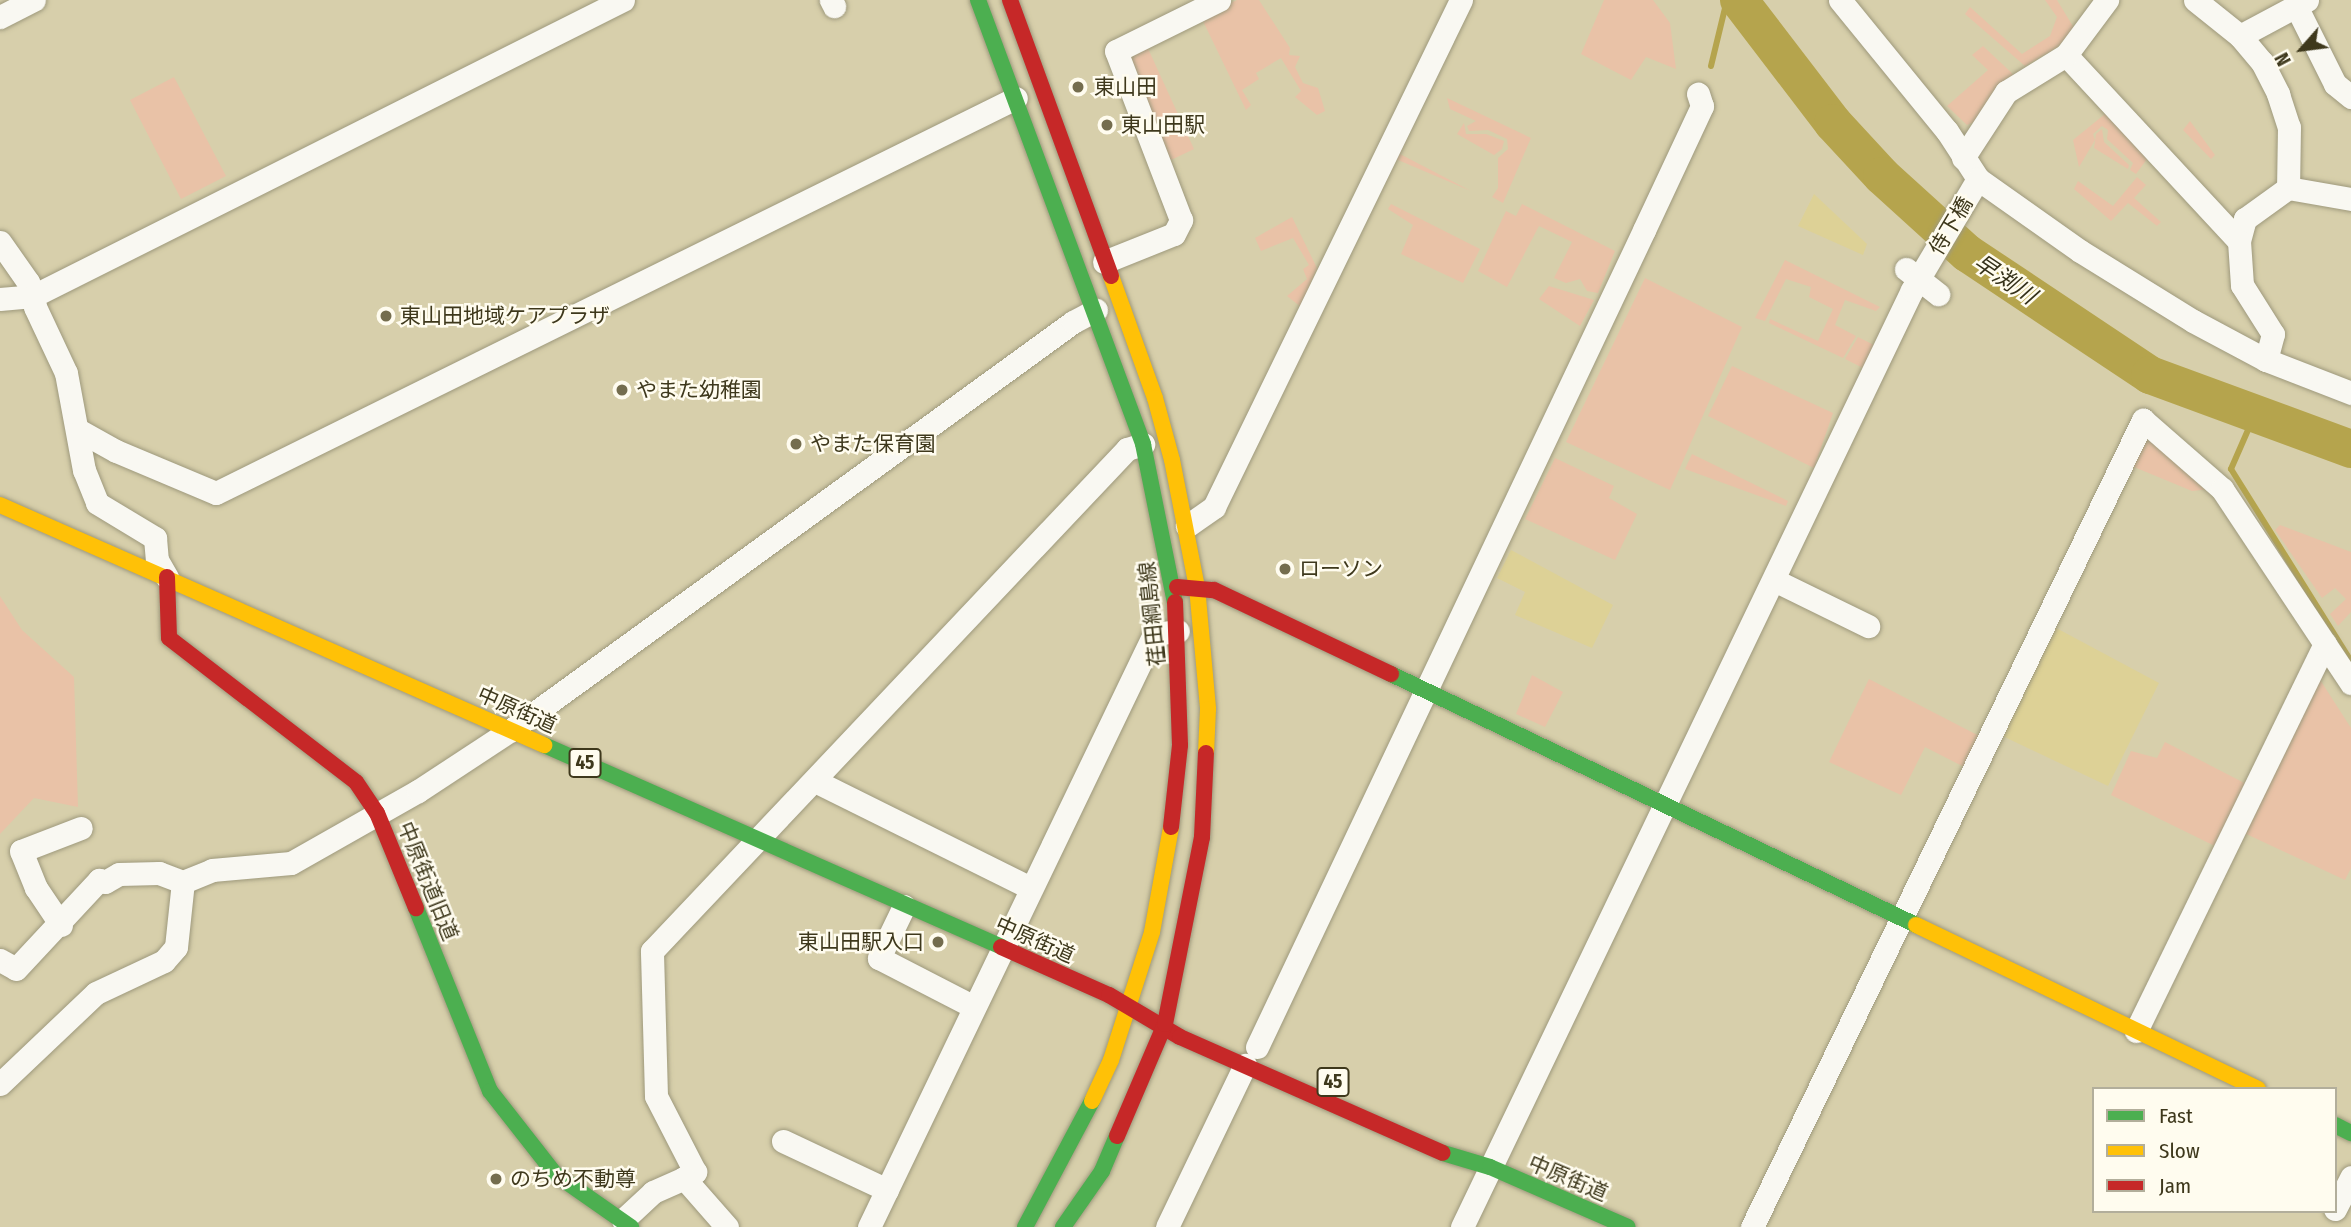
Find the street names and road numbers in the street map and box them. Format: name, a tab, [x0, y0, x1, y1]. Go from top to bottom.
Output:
street label: 侍下橋	[1924, 193, 1978, 259]
street label: 荏田綱島線	[1134, 560, 1170, 668]
street label: 中原街道	[474, 681, 560, 739]
road number: 45	[568, 748, 602, 778]
street label: 中原街道旧道	[393, 818, 463, 944]
street label: 中原街道	[992, 911, 1078, 969]
road number: 45	[1316, 1066, 1350, 1098]
street label: 中原街道	[1524, 1150, 1612, 1206]

